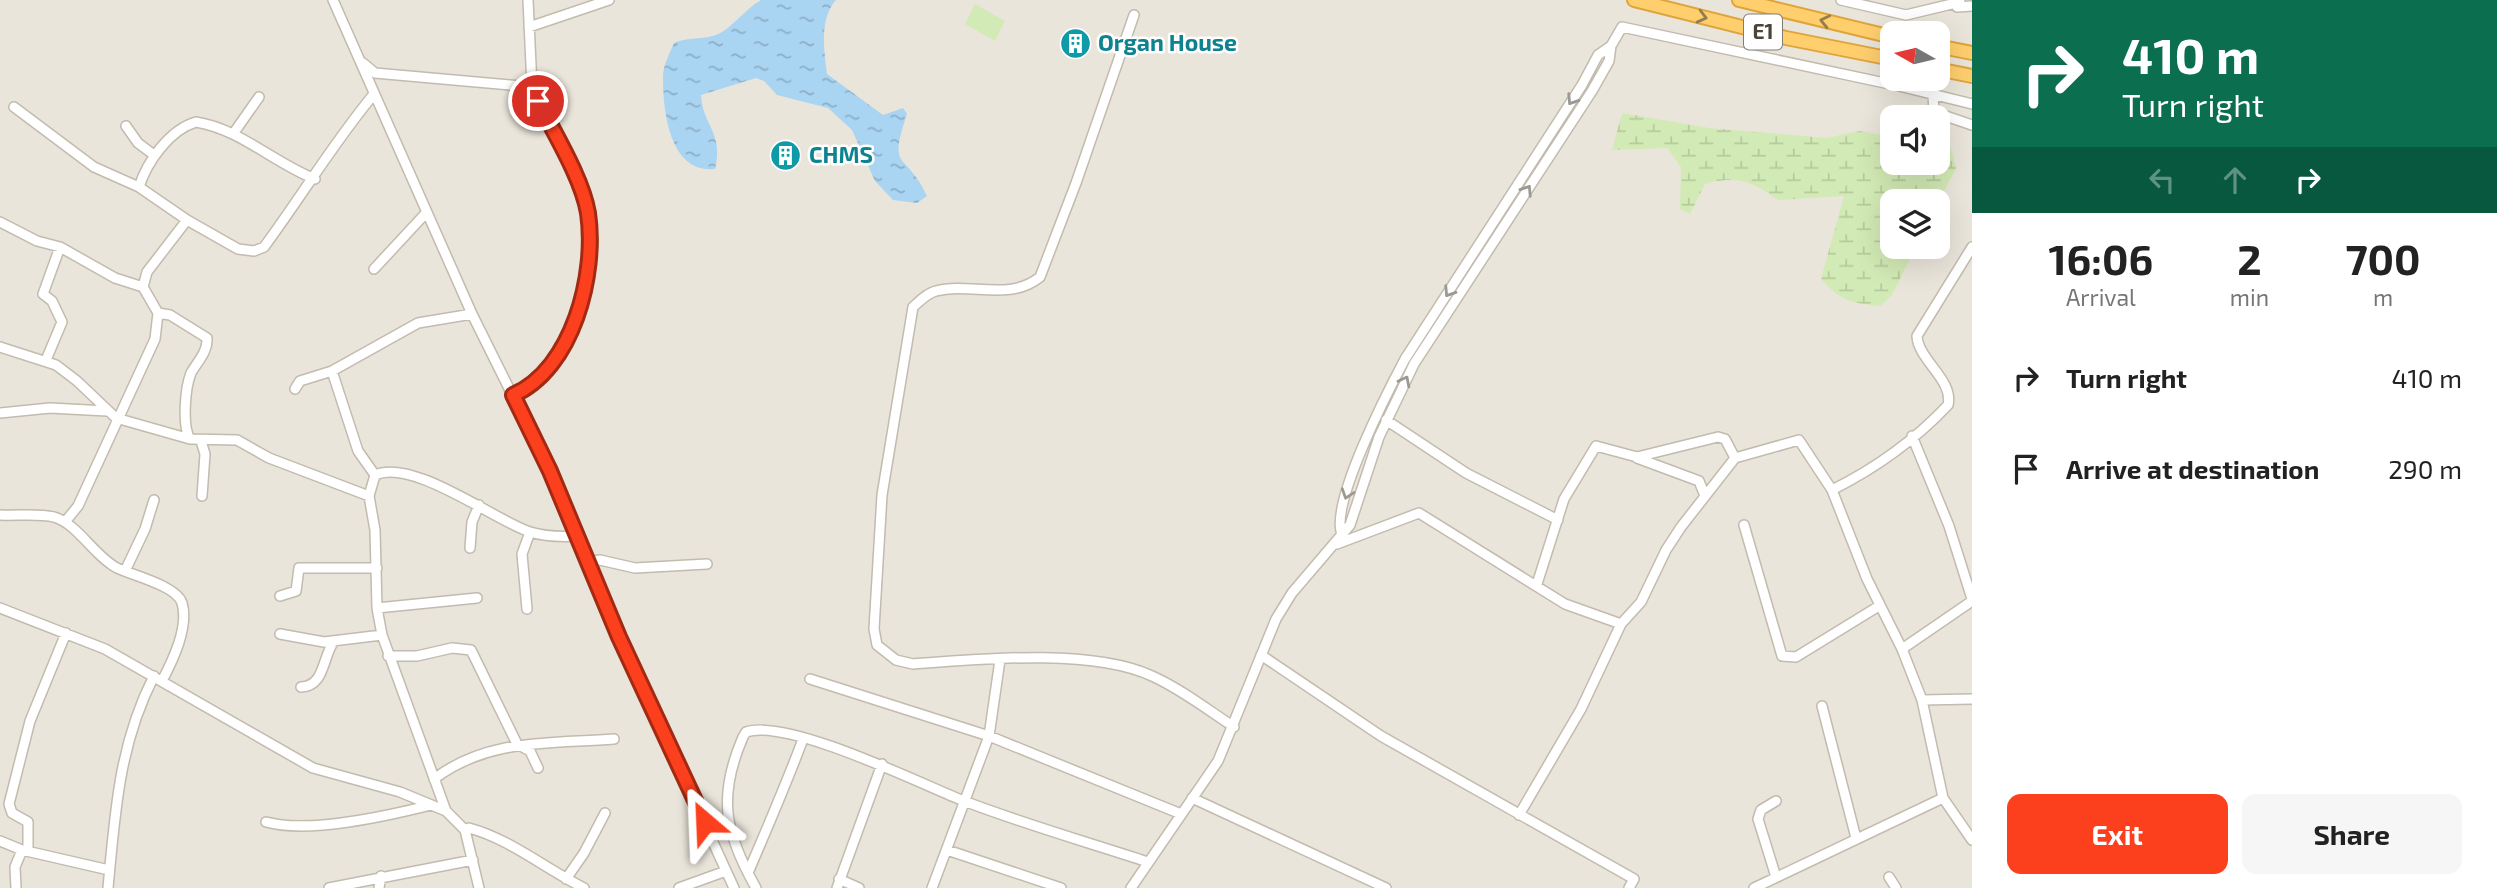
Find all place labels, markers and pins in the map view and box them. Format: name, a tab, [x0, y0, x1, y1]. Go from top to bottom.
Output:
building icon: Organ House	[1058, 26, 1092, 60]
place label: Organ House	[1098, 28, 1237, 56]
pin	[508, 71, 568, 131]
building icon: CHMS	[769, 138, 803, 172]
place label: CHMS	[809, 140, 873, 168]

